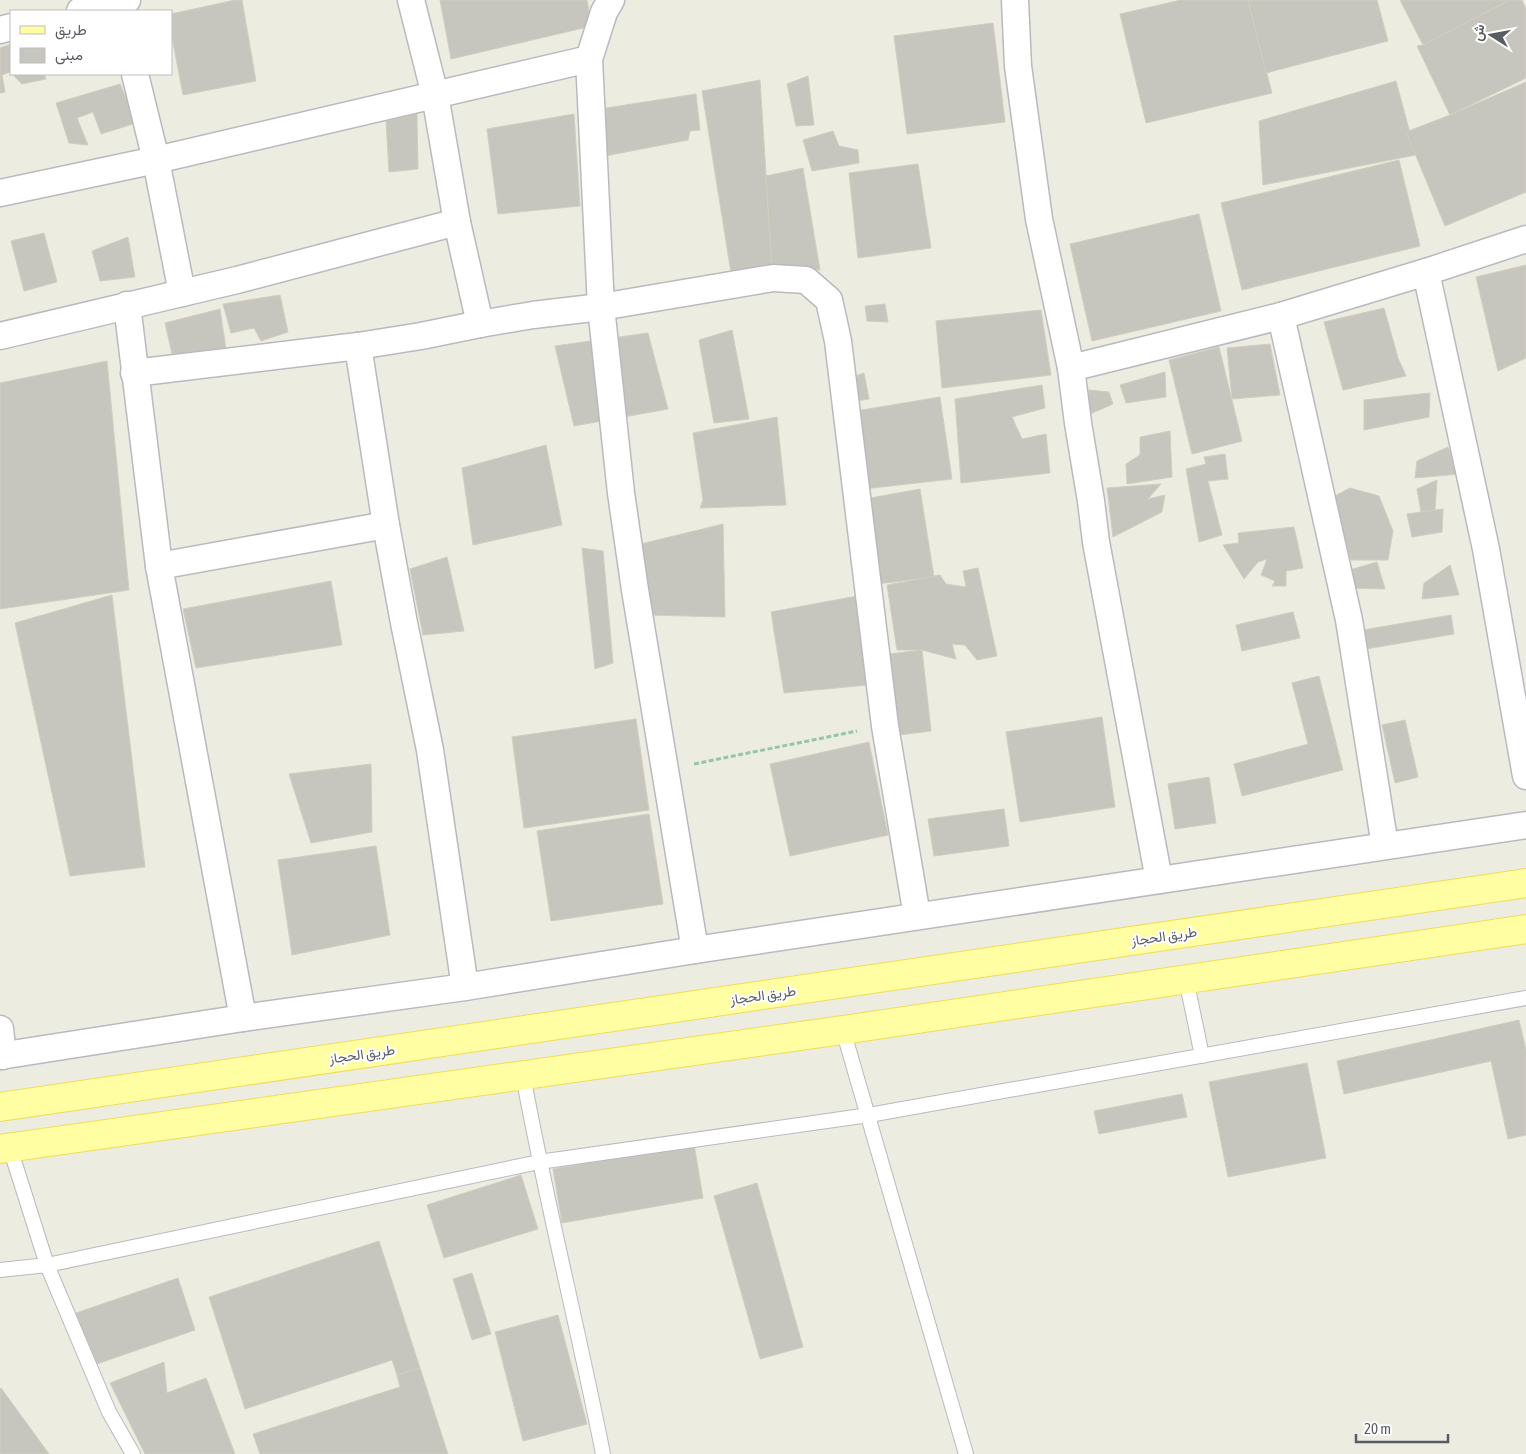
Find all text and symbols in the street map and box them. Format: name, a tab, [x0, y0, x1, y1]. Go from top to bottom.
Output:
legend	[10, 10, 172, 75]
north arrow	[1466, 10, 1516, 60]
text: طريق	[55, 21, 87, 40]
text: ش	[1469, 23, 1489, 42]
text: مبنى	[55, 46, 83, 65]
street label: طريق الحجاز	[1129, 923, 1198, 950]
street label: طريق الحجاز	[728, 982, 797, 1009]
street label: طريق الحجاز	[327, 1041, 396, 1068]
scale bar	[1356, 1412, 1448, 1444]
text: 20 m	[1364, 1420, 1391, 1437]

